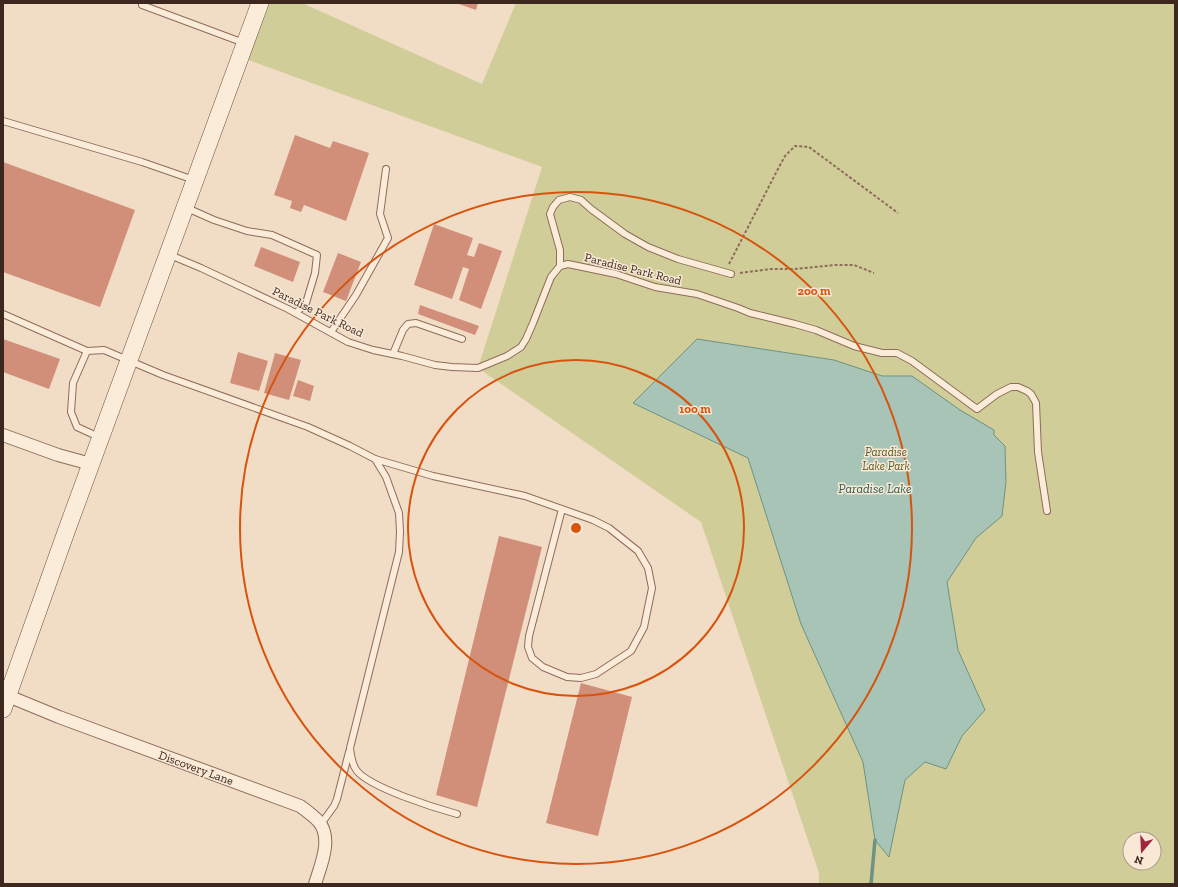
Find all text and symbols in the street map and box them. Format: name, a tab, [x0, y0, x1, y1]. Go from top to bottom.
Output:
street label: Paradise Park Road	[583, 250, 683, 288]
street label: Paradise Park Road	[270, 284, 366, 340]
text: 200 m	[797, 284, 831, 298]
text: 100 m	[679, 402, 711, 416]
park label: Paradise Lake Park	[862, 445, 910, 473]
water label: Paradise Lake	[838, 481, 912, 496]
centre of rings	[569, 521, 583, 535]
street label: Discovery Lane	[157, 748, 236, 788]
north arrow	[1122, 831, 1162, 871]
text: N	[1132, 852, 1145, 867]

